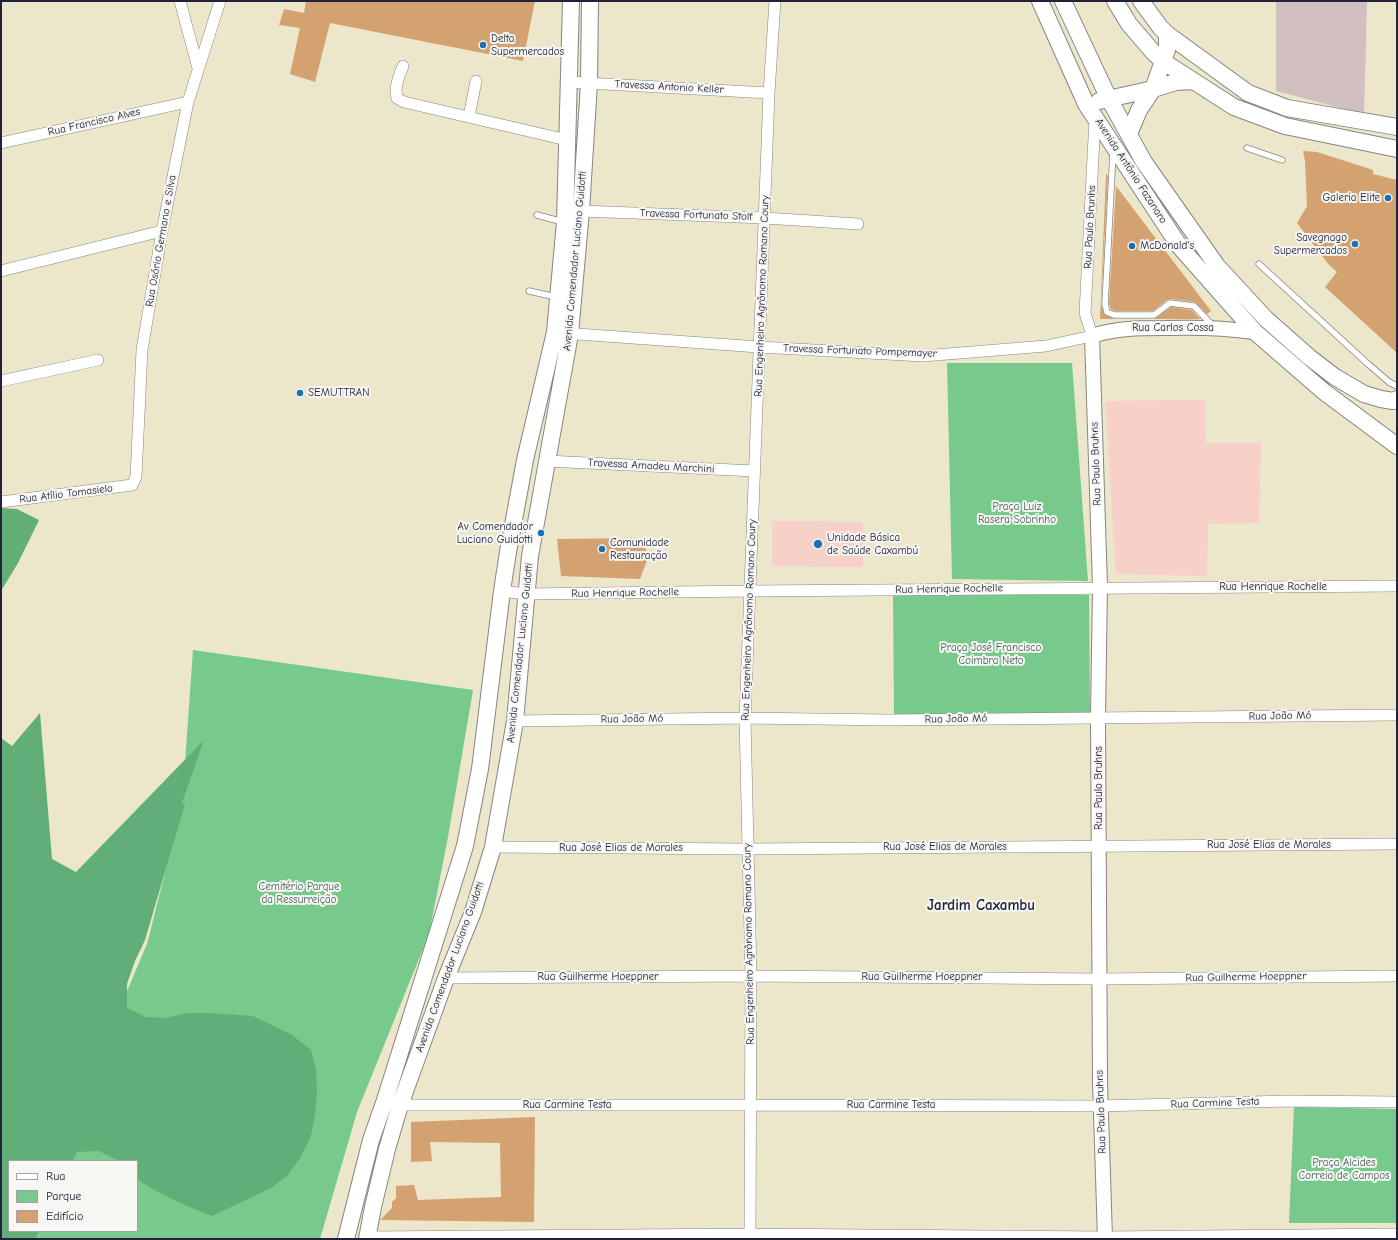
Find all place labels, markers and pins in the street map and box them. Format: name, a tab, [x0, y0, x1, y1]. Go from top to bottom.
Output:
place label: Delta Supermercados	[491, 32, 564, 58]
marker: Delta Supermercados	[478, 40, 488, 50]
place label: Galeria Elite	[1322, 191, 1380, 205]
marker: Galeria Elite	[1383, 193, 1393, 203]
place label: Savegnago Supermercados	[1274, 231, 1347, 257]
place label: McDonald's	[1140, 239, 1194, 253]
marker: Savegnago Supermercados	[1350, 239, 1360, 249]
marker: McDonald's	[1127, 241, 1137, 251]
place label: SEMUTTRAN	[308, 386, 369, 400]
marker: SEMUTTRAN	[295, 388, 305, 398]
place label: Av Comendador Luciano Guidotti	[457, 520, 533, 546]
marker: Av Comendador Luciano Guidotti	[536, 528, 546, 538]
place label: Unidade Básica de Saúde Caxambú	[827, 531, 918, 557]
place label: Comunidade Restauração	[610, 536, 669, 562]
marker: Unidade Básica de Saúde Caxambú	[812, 538, 824, 550]
marker: Comunidade Restauração	[597, 544, 607, 554]

